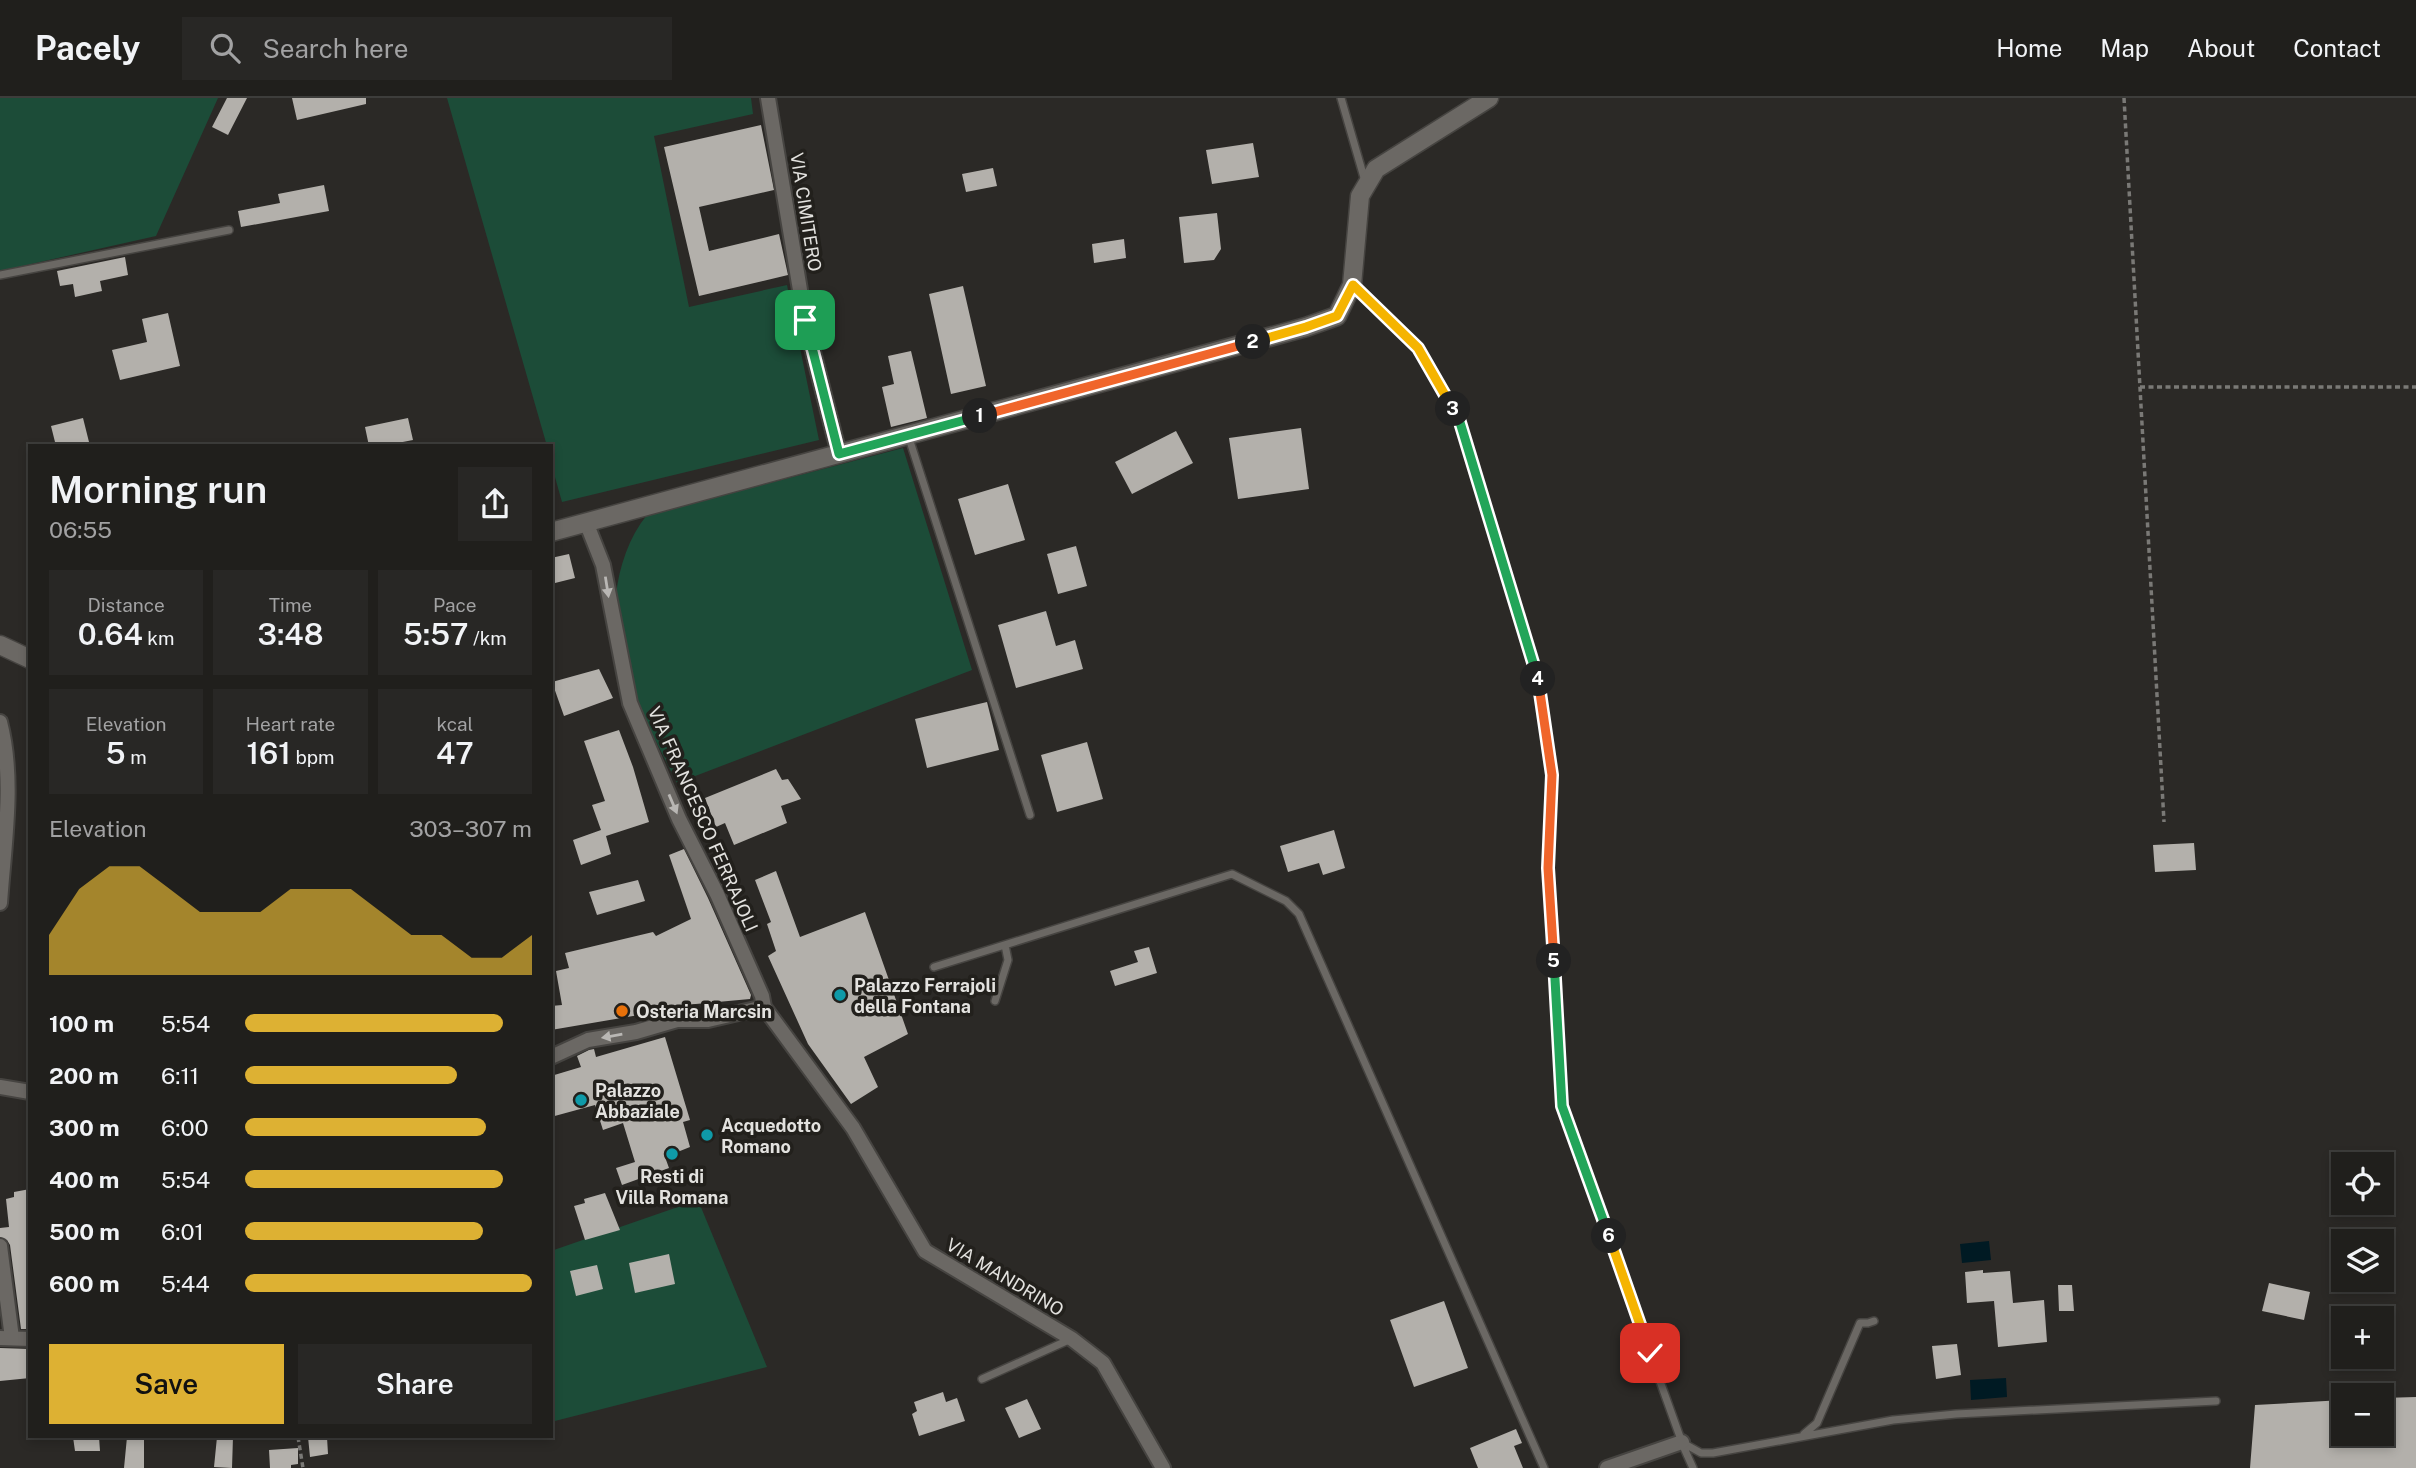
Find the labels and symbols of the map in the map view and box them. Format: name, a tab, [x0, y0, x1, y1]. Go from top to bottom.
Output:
street label: VIA CIMITERO	[786, 151, 826, 273]
pin	[775, 290, 835, 350]
pin: 2	[1236, 324, 1270, 360]
pin: 3	[1436, 392, 1470, 426]
pin: 1	[962, 398, 998, 434]
one-way arrow	[602, 576, 613, 598]
pin: 4	[1520, 662, 1556, 696]
street label: VIA FRANCESCO FERRAJOLI	[644, 703, 762, 935]
one-way arrow	[667, 793, 678, 814]
pin: 5	[1536, 944, 1572, 978]
place label: Palazzo Ferrajoli della Fontana	[854, 975, 996, 1017]
marker: Palazzo Ferrajoli della Fontana	[832, 987, 848, 1003]
place label: Osteria Marcsin	[636, 1001, 772, 1022]
marker: Osteria Marcsin	[614, 1003, 630, 1019]
one-way arrow	[601, 1031, 623, 1042]
place label: Palazzo Abbaziale	[595, 1080, 680, 1122]
marker: Palazzo Abbaziale	[573, 1092, 589, 1108]
place label: Acquedotto Romano	[721, 1115, 821, 1157]
marker: Acquedotto Romano	[699, 1127, 715, 1143]
marker: Resti di Villa Romana	[664, 1146, 680, 1162]
place label: Resti di Villa Romana	[616, 1166, 728, 1208]
pin: 6	[1592, 1218, 1626, 1254]
street label: VIA MANDRINO	[943, 1234, 1067, 1320]
pin	[1620, 1323, 1680, 1383]

